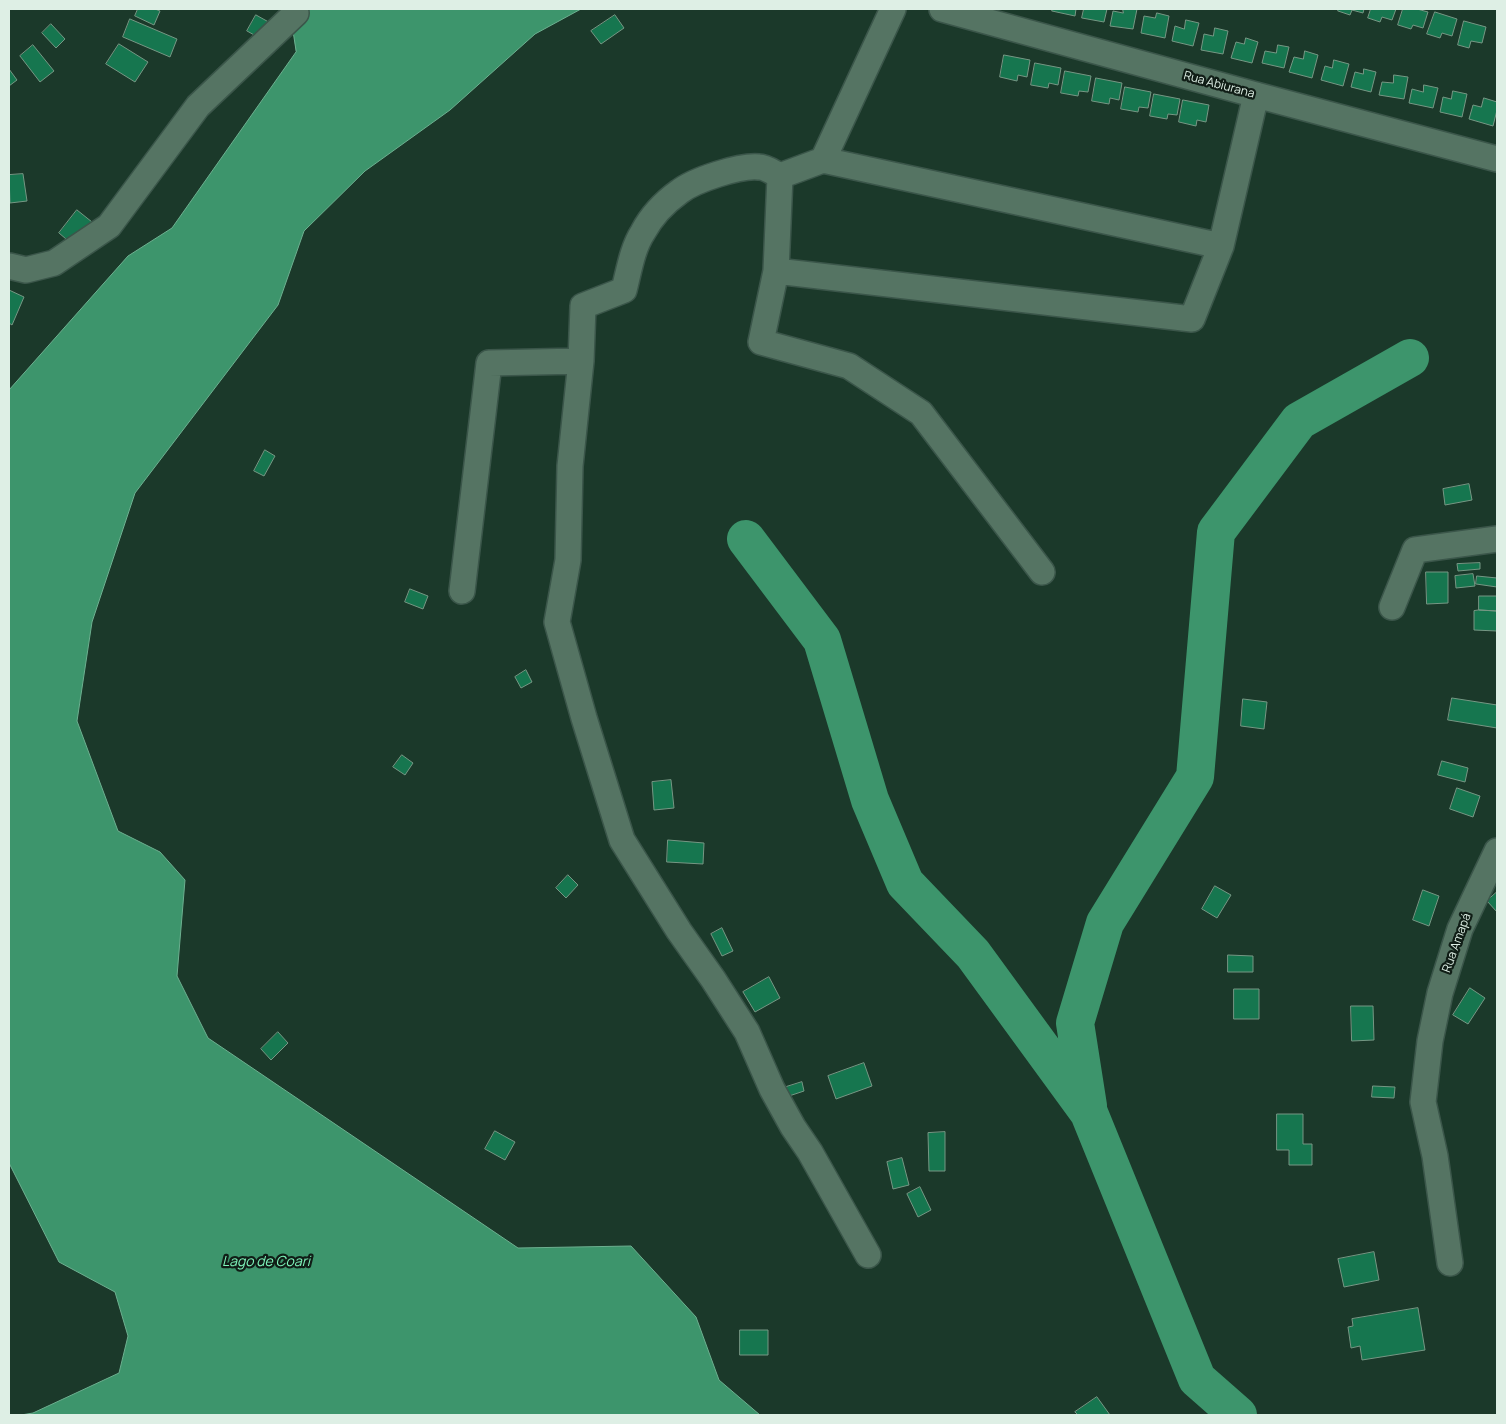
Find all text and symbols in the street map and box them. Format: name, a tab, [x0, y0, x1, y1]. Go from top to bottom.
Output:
street label: Rua Abiurana	[1182, 69, 1256, 101]
street label: Rua Amapá	[1440, 911, 1474, 975]
water label: Lago de Coari	[222, 1254, 310, 1270]

